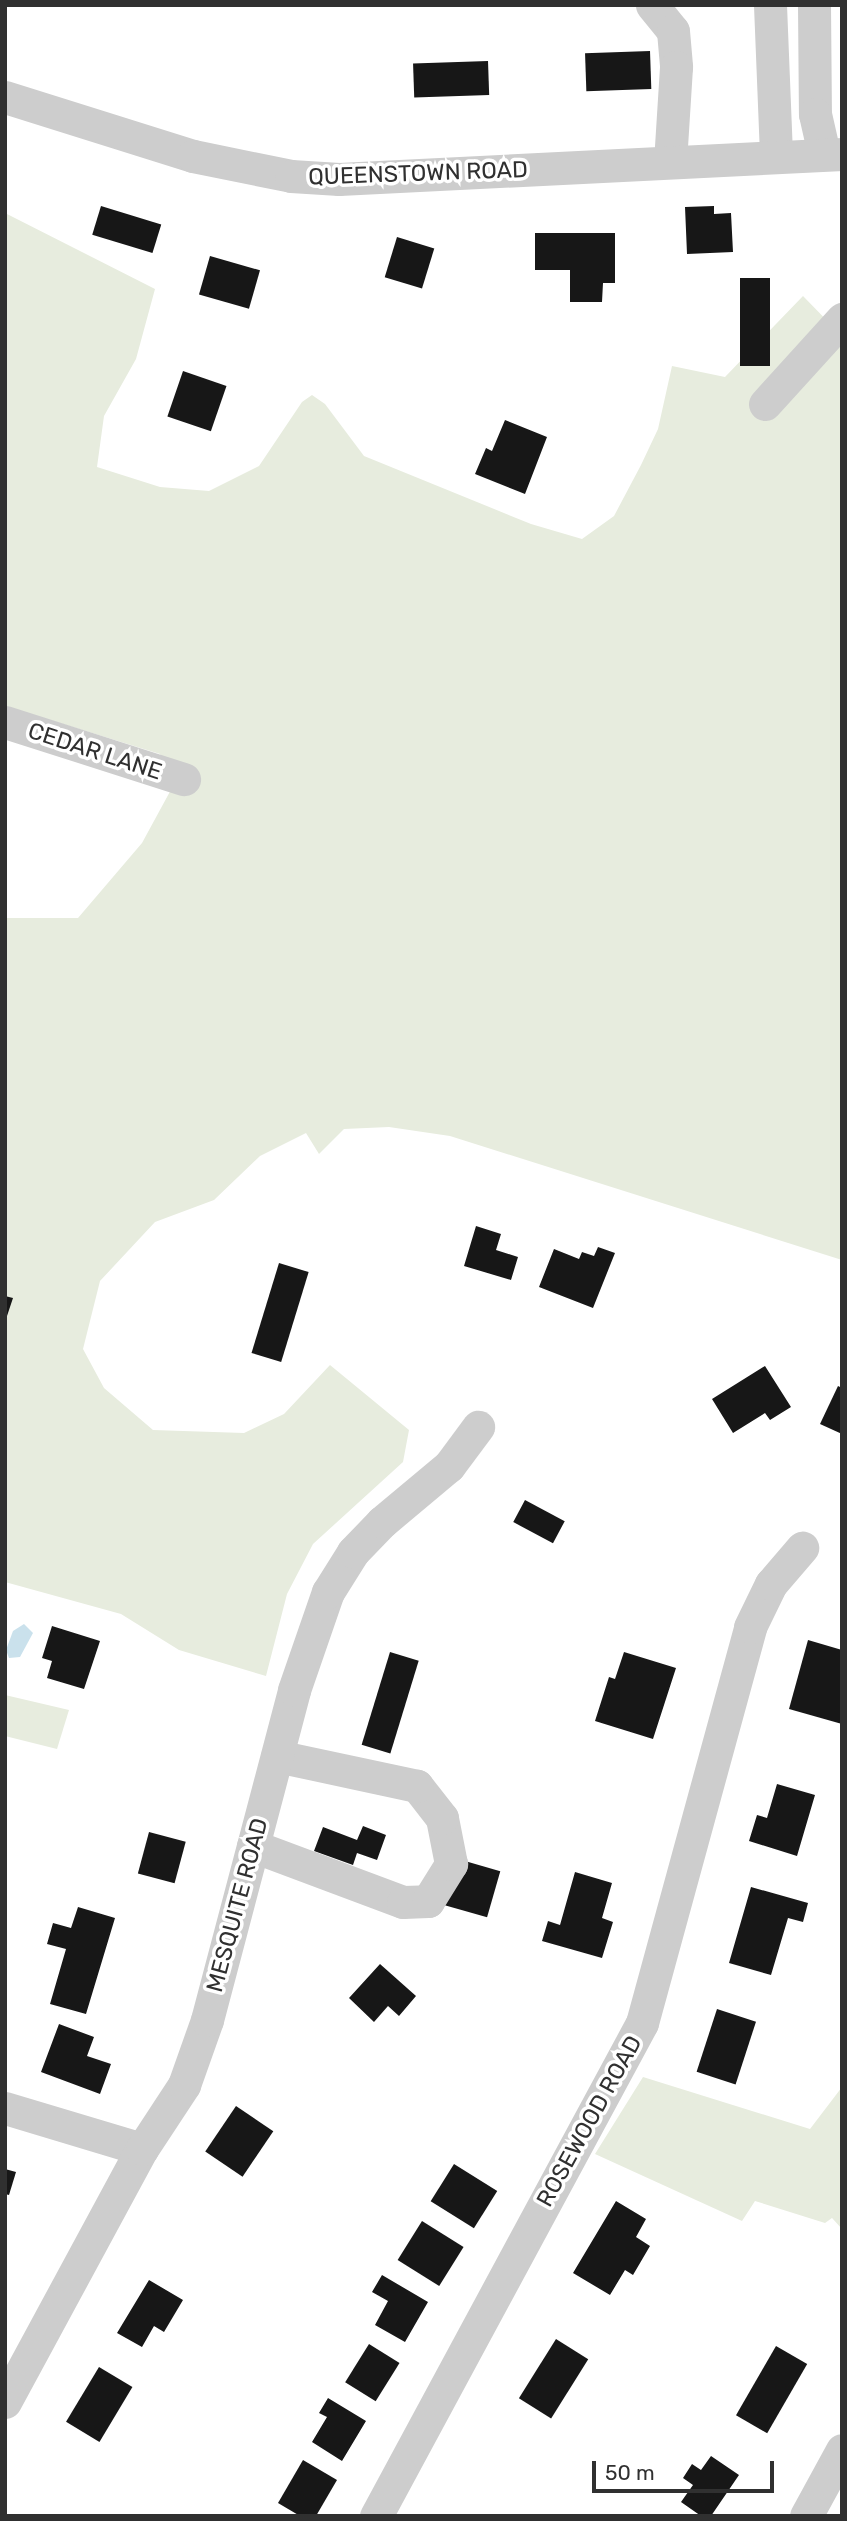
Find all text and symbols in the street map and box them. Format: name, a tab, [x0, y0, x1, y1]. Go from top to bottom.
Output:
street label: QUEENSTOWN ROAD	[308, 155, 528, 191]
street label: CEDAR LANE	[25, 716, 165, 786]
street label: MESQUITE ROAD	[201, 1815, 273, 1995]
street label: ROSEWOOD ROAD	[531, 2031, 647, 2211]
scale bar	[595, 2448, 777, 2492]
text: 50 m	[605, 2460, 655, 2485]

